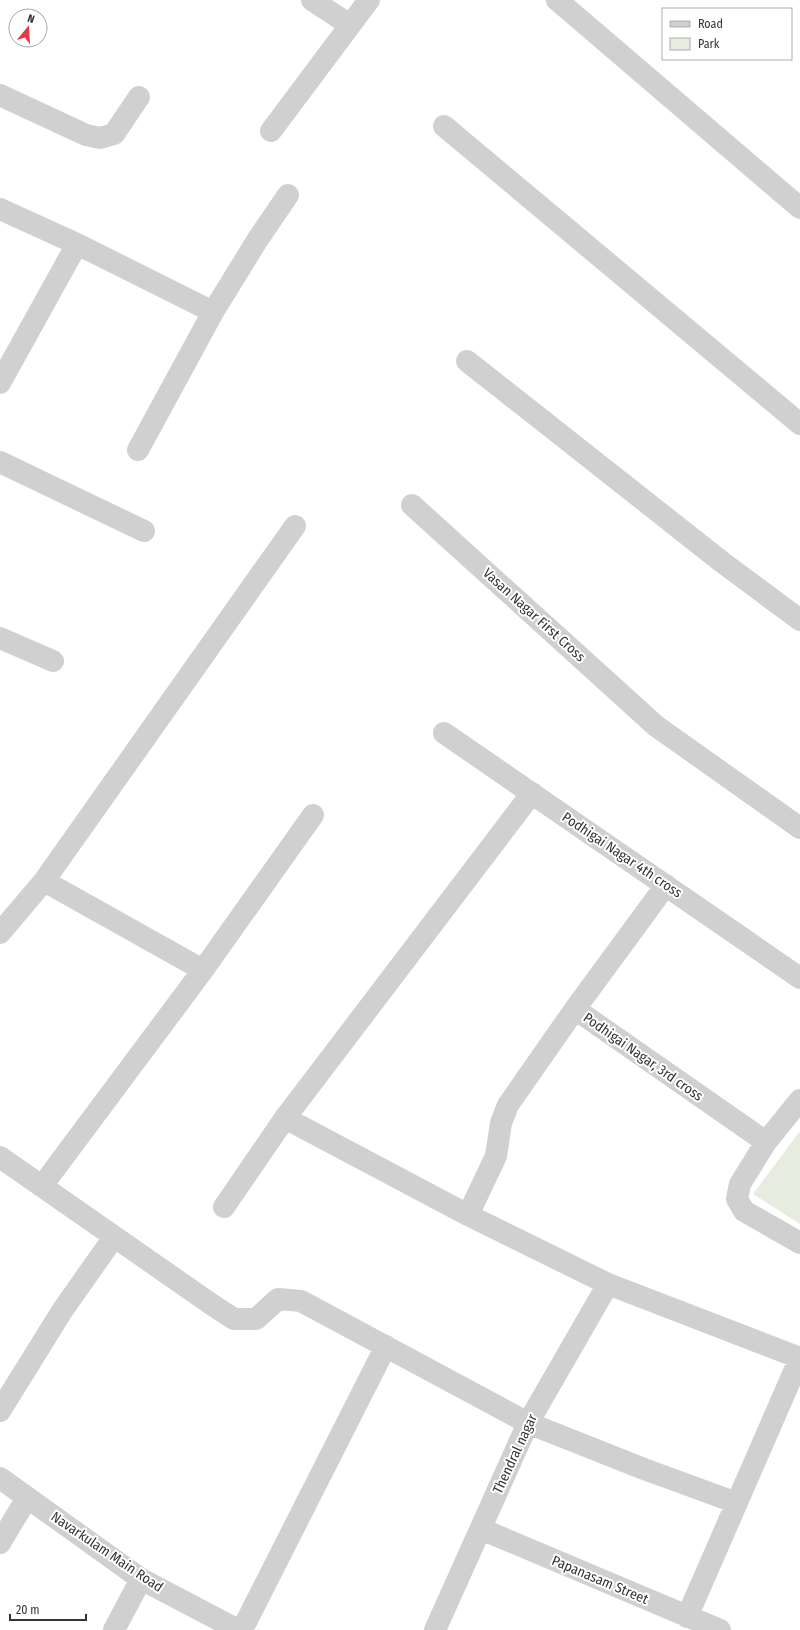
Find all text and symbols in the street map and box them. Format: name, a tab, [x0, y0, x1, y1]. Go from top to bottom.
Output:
north arrow	[8, 8, 48, 48]
legend	[662, 8, 792, 60]
text: N	[26, 12, 36, 26]
text: Road	[698, 17, 723, 31]
text: Park	[698, 37, 720, 51]
street label: Vasan Nagar First Cross	[479, 565, 589, 665]
street label: Podhigai Nagar 4th cross	[559, 809, 685, 901]
street label: Podhigai Nagar, 3rd cross	[580, 1009, 706, 1105]
street label: Thendral nagar	[489, 1411, 541, 1497]
street label: Navarkulam Main Road	[48, 1508, 166, 1596]
street label: Papanasam Street	[549, 1552, 651, 1608]
scale bar	[10, 1596, 86, 1622]
text: 20 m	[16, 1603, 40, 1617]

